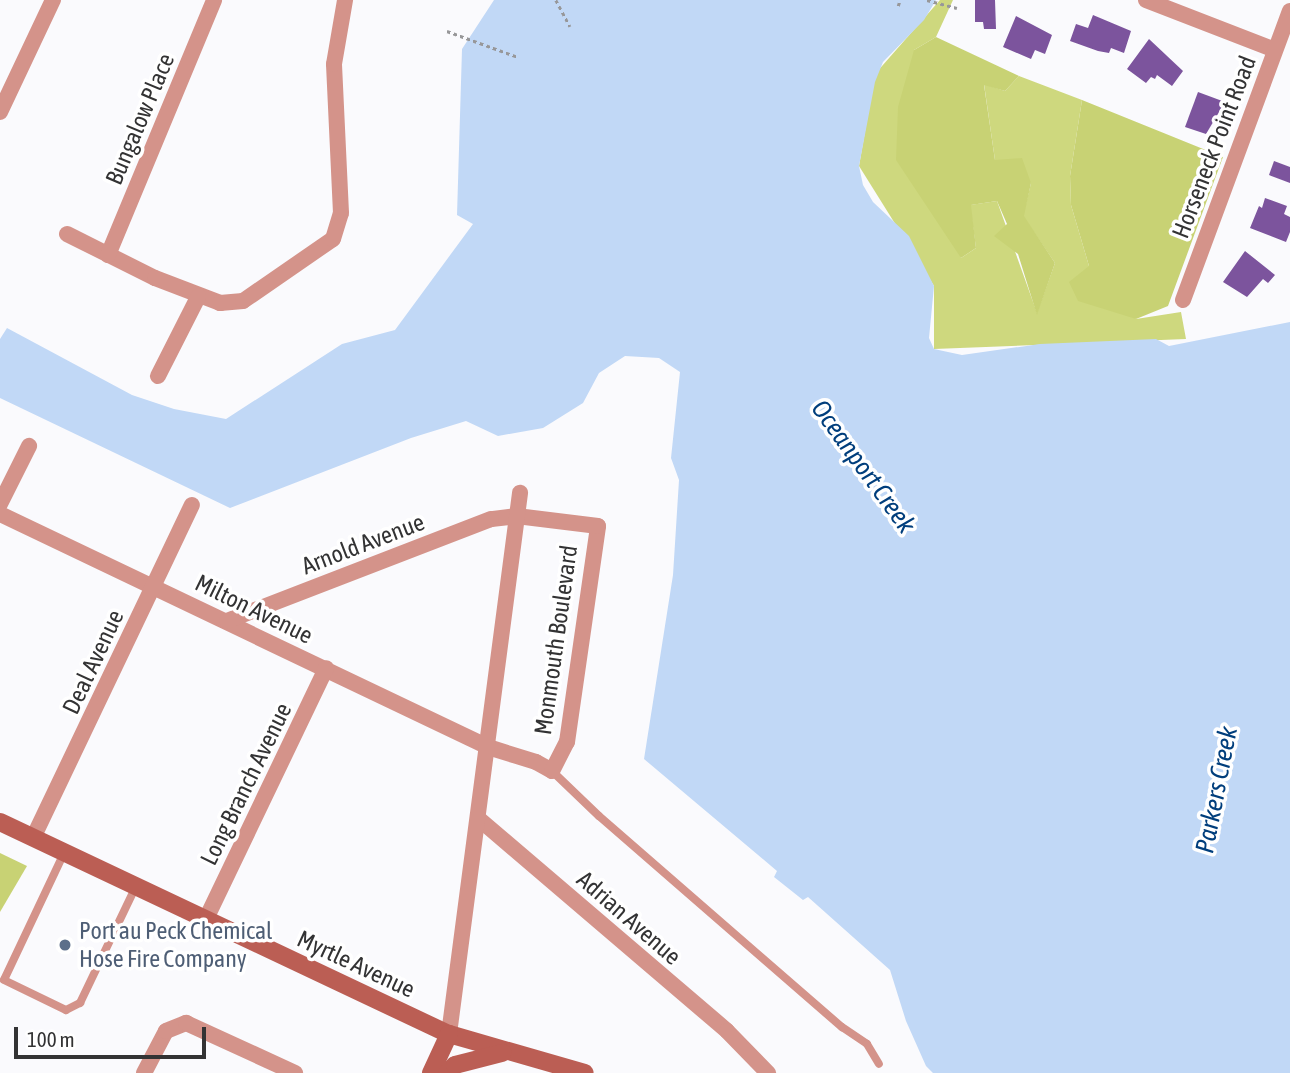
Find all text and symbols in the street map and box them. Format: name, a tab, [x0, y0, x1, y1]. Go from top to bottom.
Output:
street label: Bungalow Place	[100, 49, 180, 189]
street label: Horseneck Point Road	[1166, 52, 1262, 242]
water label: Oceanport Creek	[804, 394, 922, 540]
street label: Arnold Avenue	[298, 507, 428, 581]
street label: Monmouth Boulevard	[528, 543, 584, 737]
street label: Milton Avenue	[190, 568, 318, 650]
street label: Deal Avenue	[56, 605, 130, 719]
street label: Long Branch Avenue	[194, 698, 298, 870]
water label: Parkers Creek	[1189, 724, 1245, 856]
street label: Adrian Avenue	[571, 865, 687, 971]
place label: Port au Peck Chemical Hose Fire Company	[79, 917, 272, 973]
street label: Myrtle Avenue	[293, 924, 419, 1004]
marker: Port au Peck Chemical Hose Fire Company	[57, 937, 73, 953]
scale bar	[18, 1014, 210, 1058]
text: 100 m	[27, 1027, 75, 1051]

